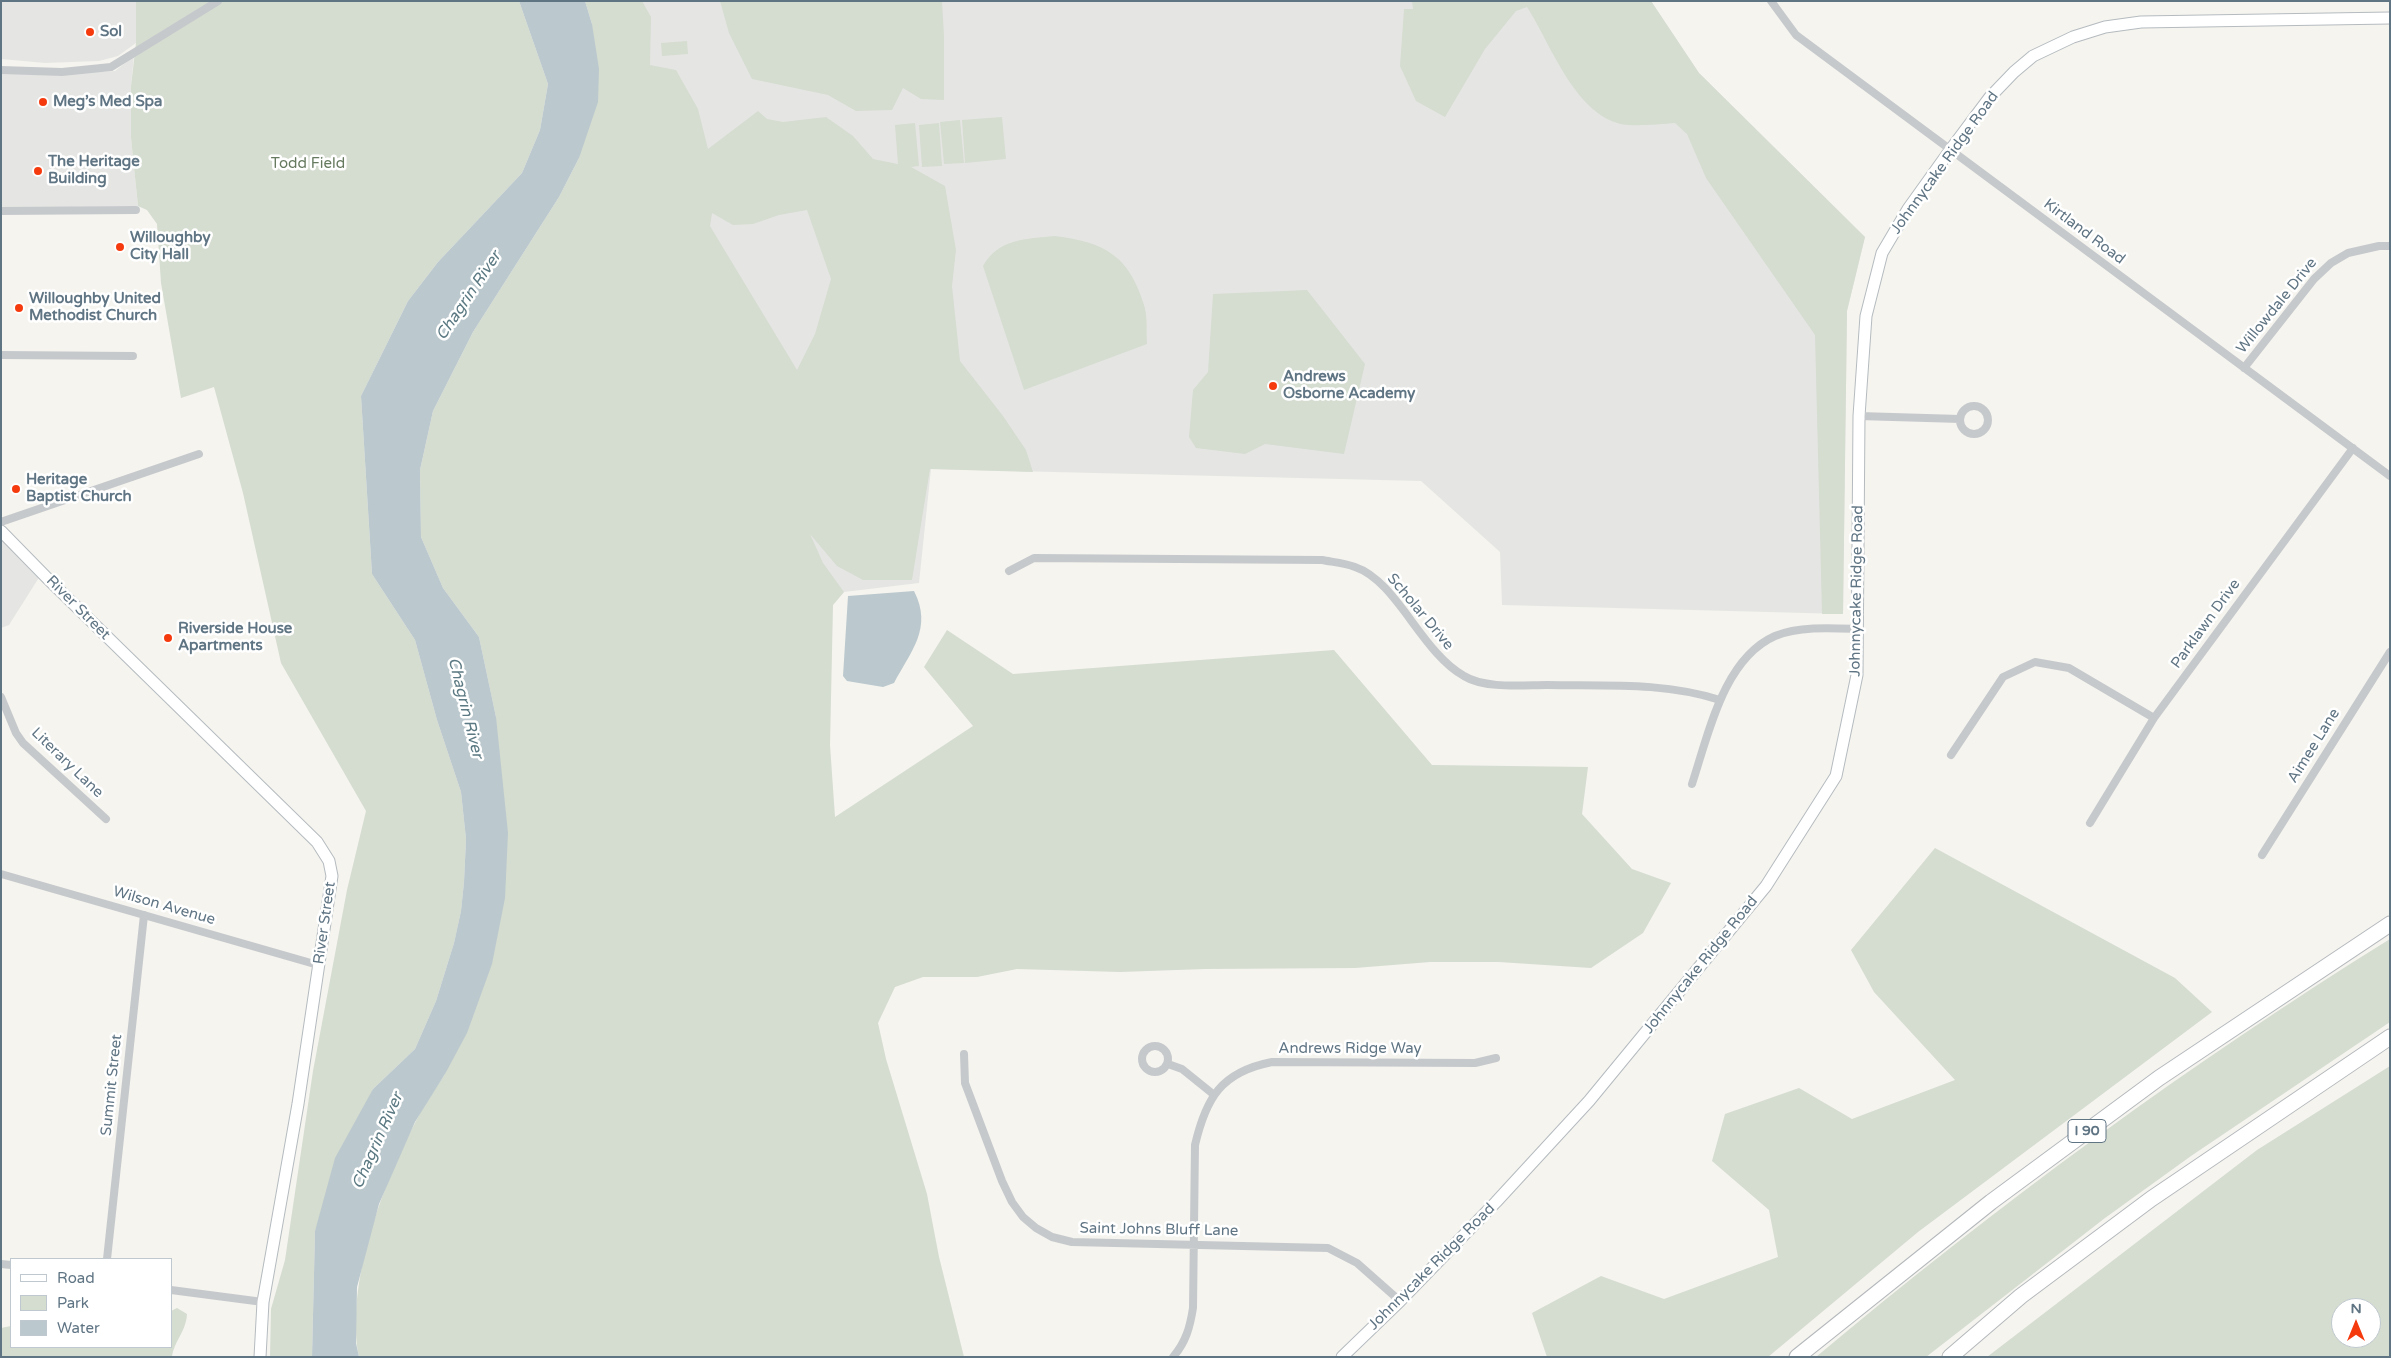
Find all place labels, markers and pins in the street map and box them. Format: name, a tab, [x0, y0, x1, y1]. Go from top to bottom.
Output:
place label: Sol	[100, 23, 122, 41]
marker: Sol	[84, 26, 96, 38]
place label: Meg’s Med Spa	[53, 93, 162, 111]
marker: Meg’s Med Spa	[37, 96, 49, 108]
place label: The Heritage Building	[48, 153, 140, 188]
marker: The Heritage Building	[32, 165, 44, 177]
place label: Willoughby City Hall	[130, 229, 210, 264]
marker: Willoughby City Hall	[114, 241, 126, 253]
place label: Willoughby United Methodist Church	[29, 290, 161, 325]
marker: Willoughby United Methodist Church	[13, 302, 25, 314]
place label: Andrews Osborne Academy	[1283, 368, 1415, 403]
marker: Andrews Osborne Academy	[1267, 380, 1279, 392]
place label: Heritage Baptist Church	[26, 471, 132, 506]
marker: Heritage Baptist Church	[10, 483, 22, 495]
place label: Riverside House Apartments	[178, 620, 292, 655]
marker: Riverside House Apartments	[162, 632, 174, 644]

